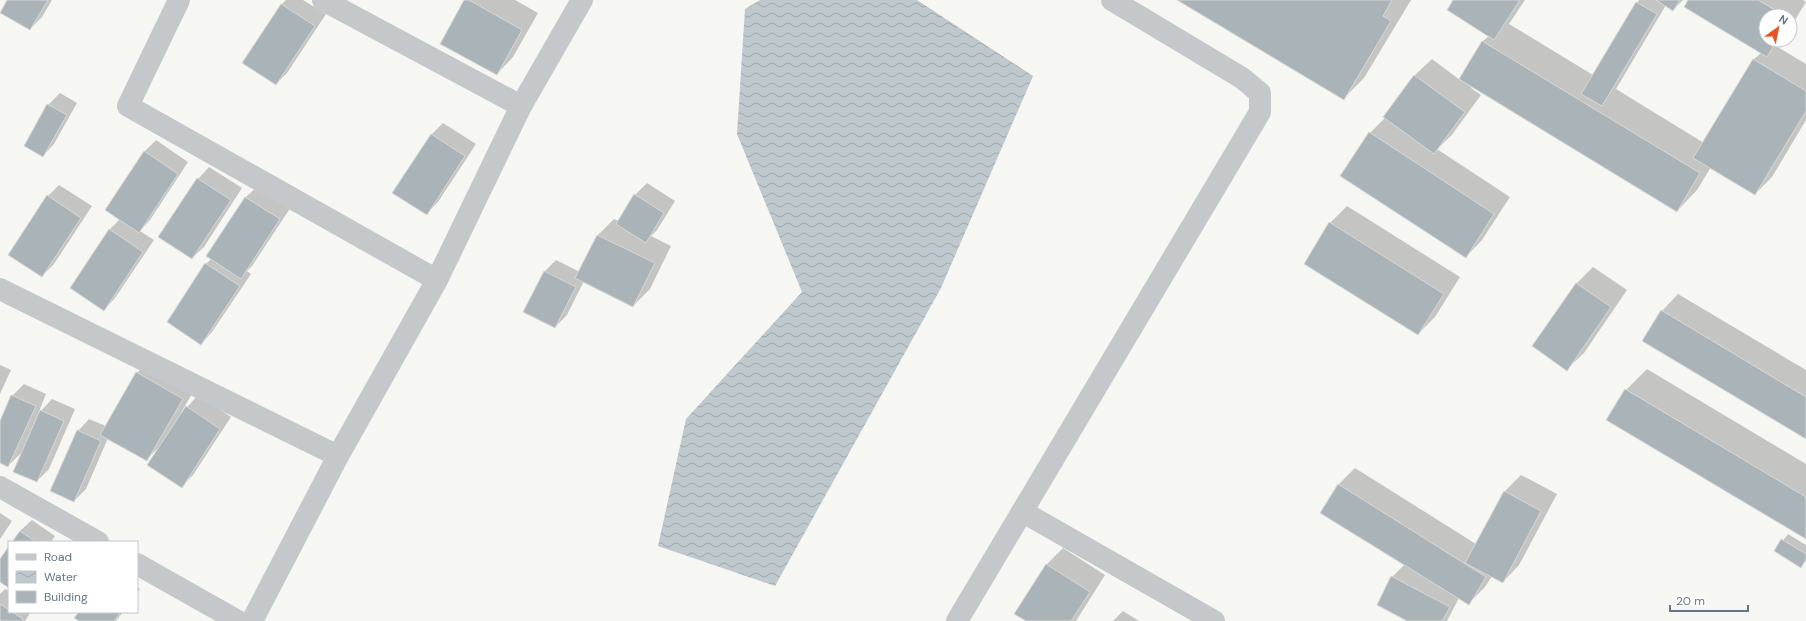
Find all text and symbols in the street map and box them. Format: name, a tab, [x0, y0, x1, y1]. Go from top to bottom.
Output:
north arrow	[1758, 8, 1798, 48]
text: N	[1776, 12, 1791, 28]
legend	[8, 541, 138, 613]
text: Road	[44, 549, 72, 565]
text: Water	[44, 569, 78, 585]
scale bar	[1670, 587, 1748, 613]
text: Building	[44, 589, 88, 605]
text: 20 m	[1676, 593, 1705, 609]

